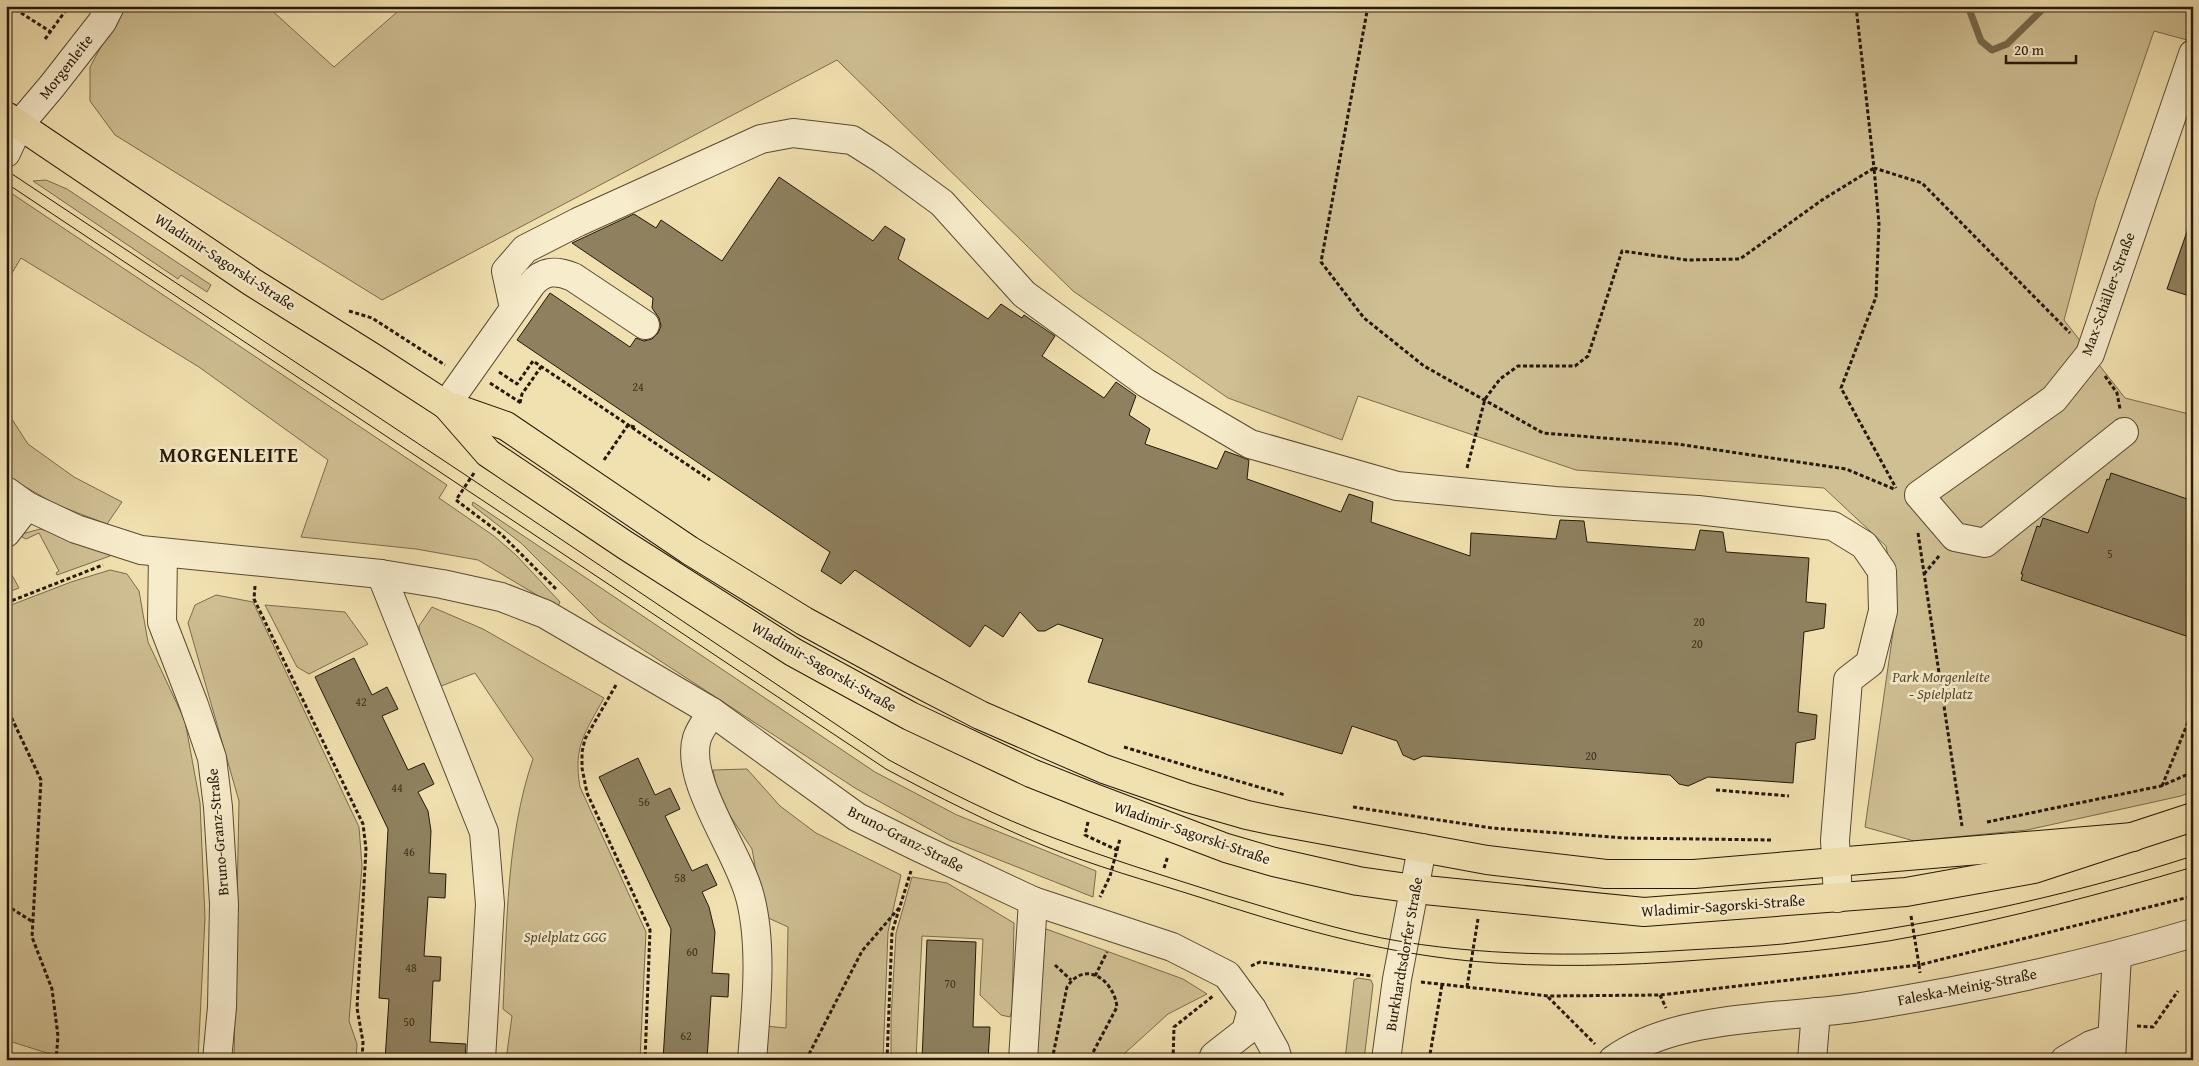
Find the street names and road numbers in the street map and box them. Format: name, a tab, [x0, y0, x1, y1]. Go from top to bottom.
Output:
street label: Morgenleite	[34, 30, 98, 103]
street label: Wladimir-Sagorski-Straße	[151, 208, 300, 315]
street label: Max-Schäller-Straße	[2075, 229, 2140, 358]
street label: Wladimir-Sagorski-Straße	[748, 616, 901, 717]
street label: Bruno-Granz-Straße	[201, 768, 234, 897]
street label: Wladimir-Sagorski-Straße	[1111, 796, 1273, 869]
street label: Bruno-Granz-Straße	[845, 800, 968, 877]
street label: Burkhardtsdorfer Straße	[1380, 875, 1427, 1033]
street label: Wladimir-Sagorski-Straße	[1640, 889, 1806, 922]
street label: Faleska-Meinig-Straße	[1896, 963, 2038, 1010]

